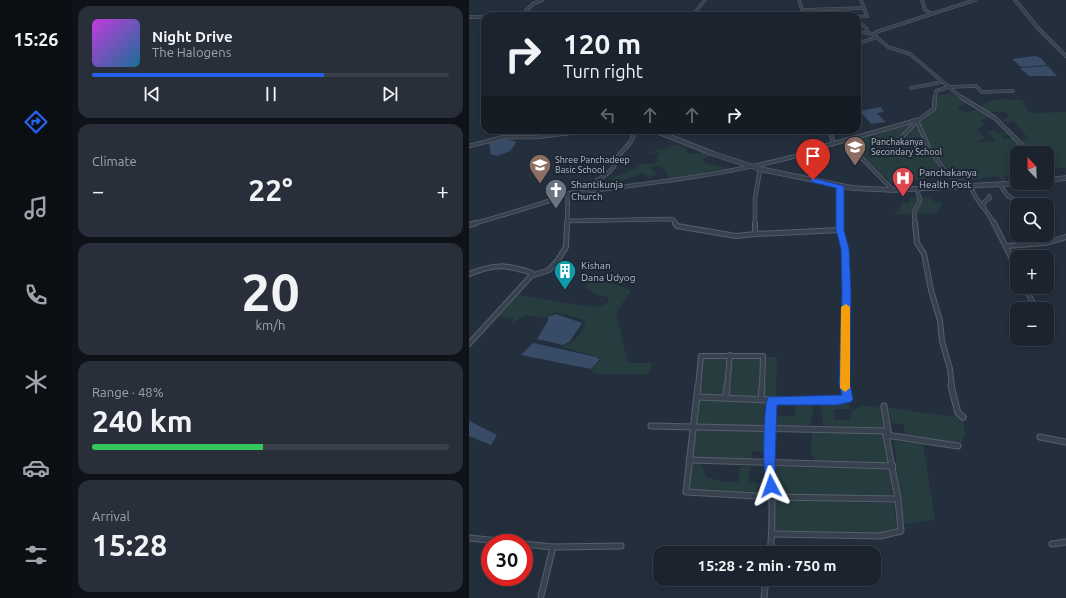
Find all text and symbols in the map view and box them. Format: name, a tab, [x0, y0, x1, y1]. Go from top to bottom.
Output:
text: Night Drive	[152, 28, 233, 45]
icon: right	[497, 28, 549, 80]
text: 120 m	[563, 28, 641, 59]
text: 15:26	[13, 29, 59, 49]
text: The Halogens	[152, 45, 231, 59]
text: Turn right	[563, 61, 643, 81]
icon: previous	[141, 83, 163, 105]
icon: pause	[260, 83, 282, 105]
icon: next	[379, 83, 401, 105]
icon: left	[597, 104, 619, 126]
icon: ahead	[639, 104, 661, 126]
icon: ahead	[681, 104, 703, 126]
icon: right	[723, 104, 745, 126]
icon: directions	[22, 108, 50, 136]
school or university icon: Panchakanya Secondary School	[842, 134, 868, 167]
place label: Panchakanya Secondary School	[871, 137, 943, 157]
pin	[796, 139, 830, 180]
icon: arrive	[802, 145, 824, 167]
north arrow	[1010, 146, 1054, 190]
map controls	[1010, 146, 1054, 346]
school or university icon: Shree Panchadeep Basic School	[527, 152, 553, 185]
text: Climate	[92, 154, 137, 168]
place label: Shree Panchadeep Basic School	[555, 155, 630, 175]
hospital icon: Panchakanya Health Post	[890, 165, 916, 198]
place label: Panchakanya Health Post	[919, 167, 977, 190]
text: 22°	[248, 173, 293, 207]
church icon: Shantikunja Church	[543, 177, 569, 210]
text: −	[92, 178, 104, 203]
text: +	[437, 178, 449, 203]
place label: Shantikunja Church	[571, 179, 623, 202]
icon: music	[22, 194, 50, 222]
button: search	[1010, 198, 1054, 242]
button: +	[1010, 250, 1054, 294]
building icon: Kishan Dana Udyog	[552, 258, 578, 291]
place label: Kishan Dana Udyog	[581, 260, 635, 283]
text: 20	[241, 263, 300, 321]
icon: phone	[22, 281, 50, 309]
button: −	[1010, 302, 1054, 346]
text: km/h	[255, 318, 286, 332]
icon: climate	[22, 368, 50, 396]
text: Range · 48%	[92, 385, 164, 399]
text: 240 km	[92, 404, 193, 438]
icon: car	[22, 454, 50, 482]
position arrow	[750, 465, 792, 507]
text: Arrival	[92, 509, 130, 523]
text: 15:28	[92, 528, 167, 562]
speed limit sign: 30	[481, 534, 533, 586]
icon: filters	[22, 541, 50, 569]
text: 15:28 · 2 min · 750 m	[698, 557, 836, 574]

